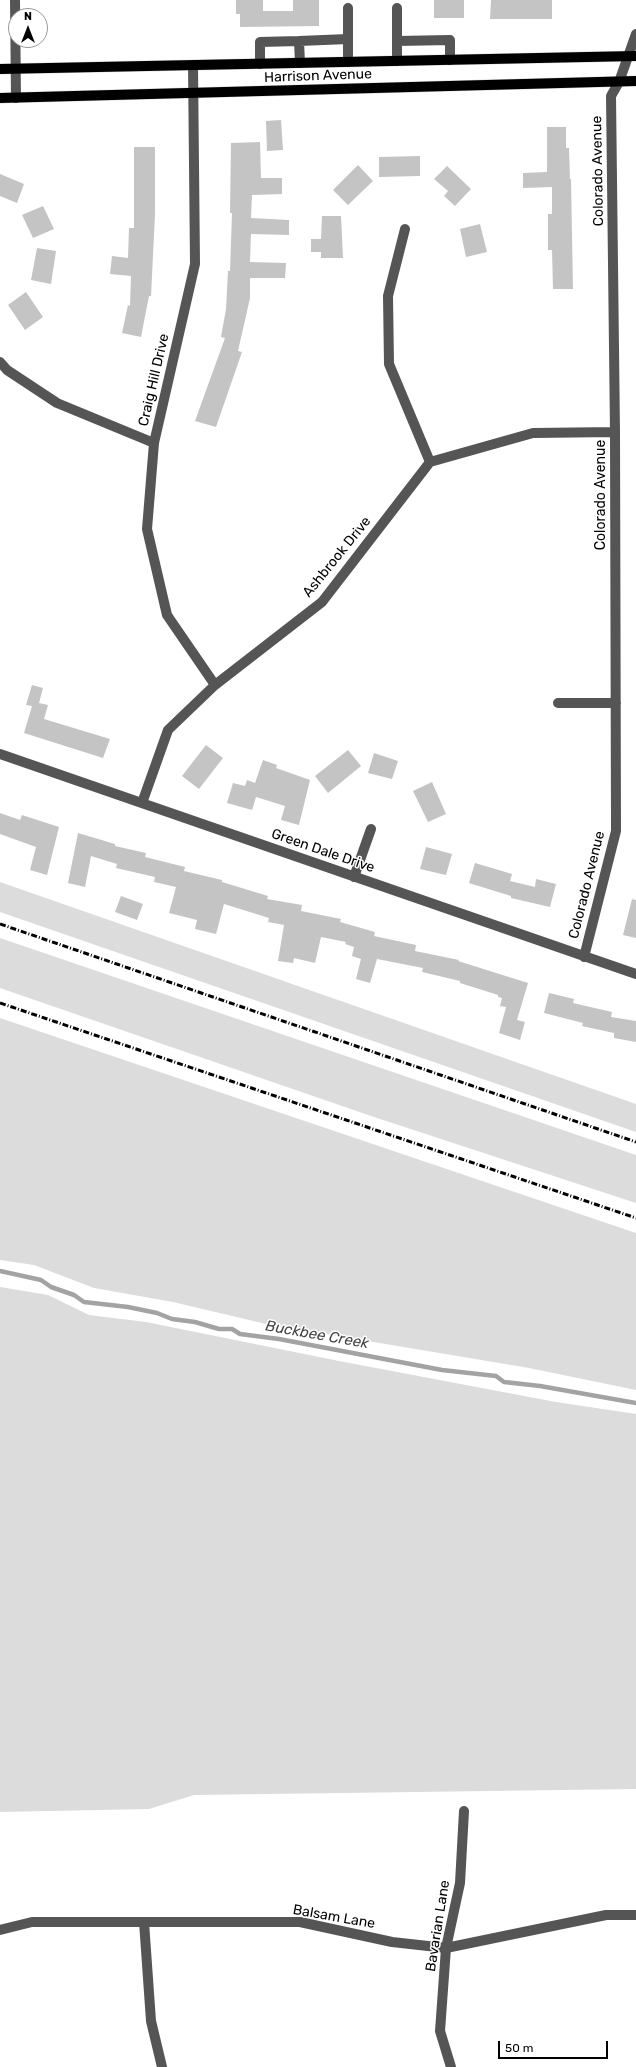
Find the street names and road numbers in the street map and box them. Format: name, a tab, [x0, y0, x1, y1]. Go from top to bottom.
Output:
street label: Harrison Avenue	[264, 66, 372, 86]
street label: Colorado Avenue	[589, 116, 607, 226]
street label: Craig Hill Drive	[135, 332, 173, 428]
street label: Colorado Avenue	[593, 440, 609, 550]
street label: Ashbrook Drive	[299, 513, 375, 601]
street label: Green Dale Drive	[269, 825, 377, 877]
street label: Colorado Avenue	[565, 829, 609, 941]
street label: Bavarian Lane	[422, 1879, 454, 1973]
street label: Balsam Lane	[292, 1902, 376, 1932]

